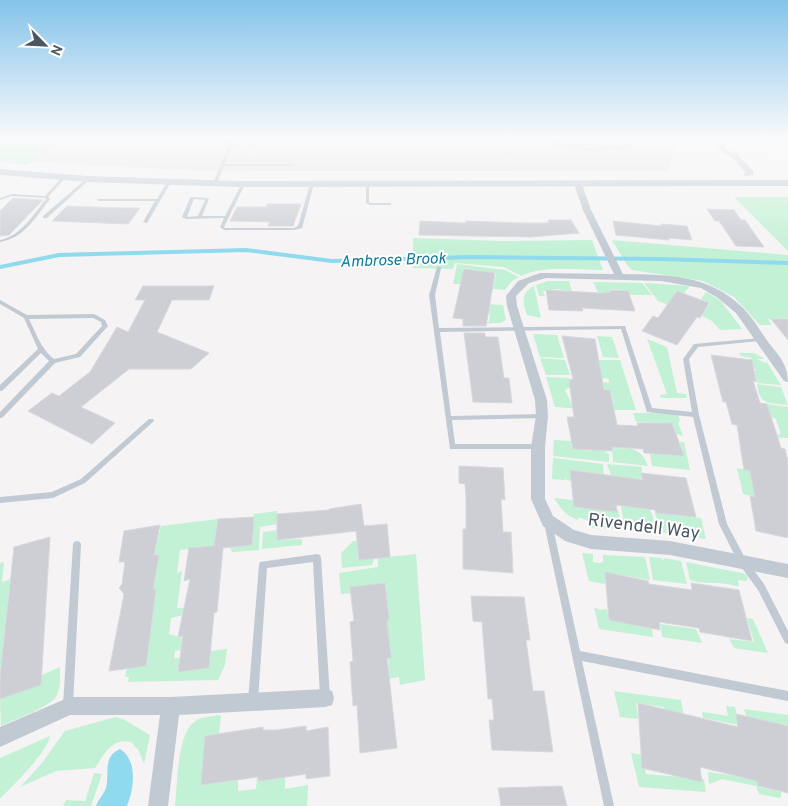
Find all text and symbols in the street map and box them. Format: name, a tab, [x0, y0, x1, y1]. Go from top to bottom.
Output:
north arrow	[20, 20, 70, 70]
text: N	[46, 42, 65, 58]
water label: Ambrose Brook	[340, 249, 447, 273]
street label: Rivendell Way	[586, 509, 701, 546]

